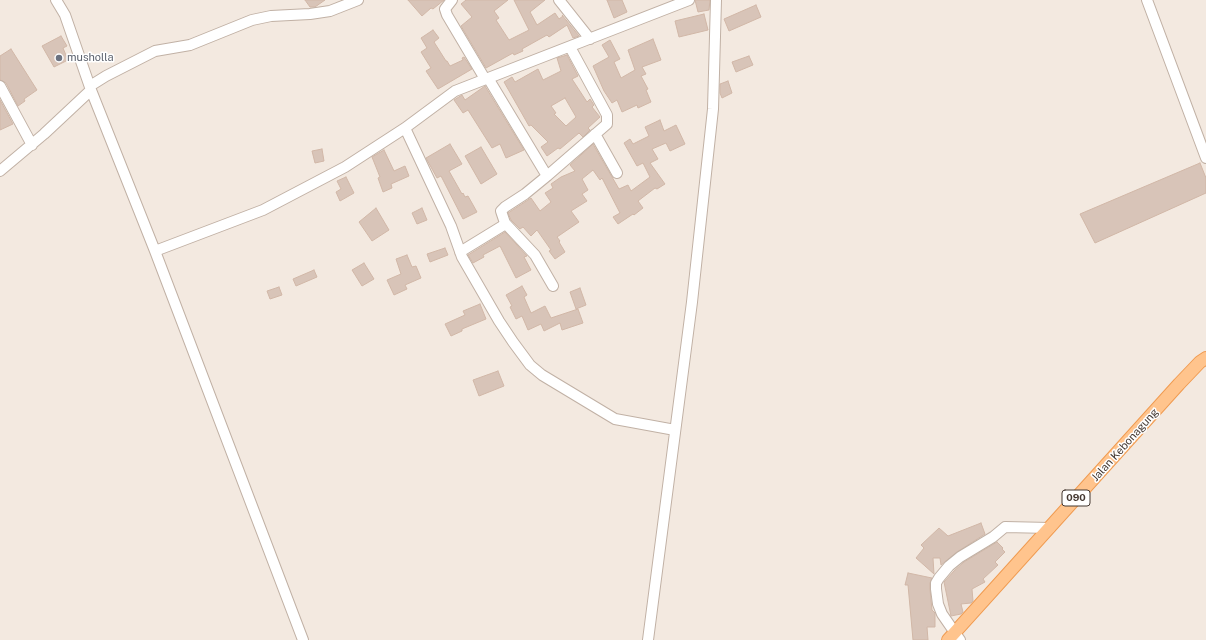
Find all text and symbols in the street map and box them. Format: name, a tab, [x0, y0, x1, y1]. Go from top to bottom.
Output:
place label: musholla	[67, 51, 114, 65]
marker: musholla	[54, 53, 64, 63]
street label: Jalan Kebonagung	[1089, 406, 1161, 484]
road number: 090	[1062, 490, 1090, 506]

